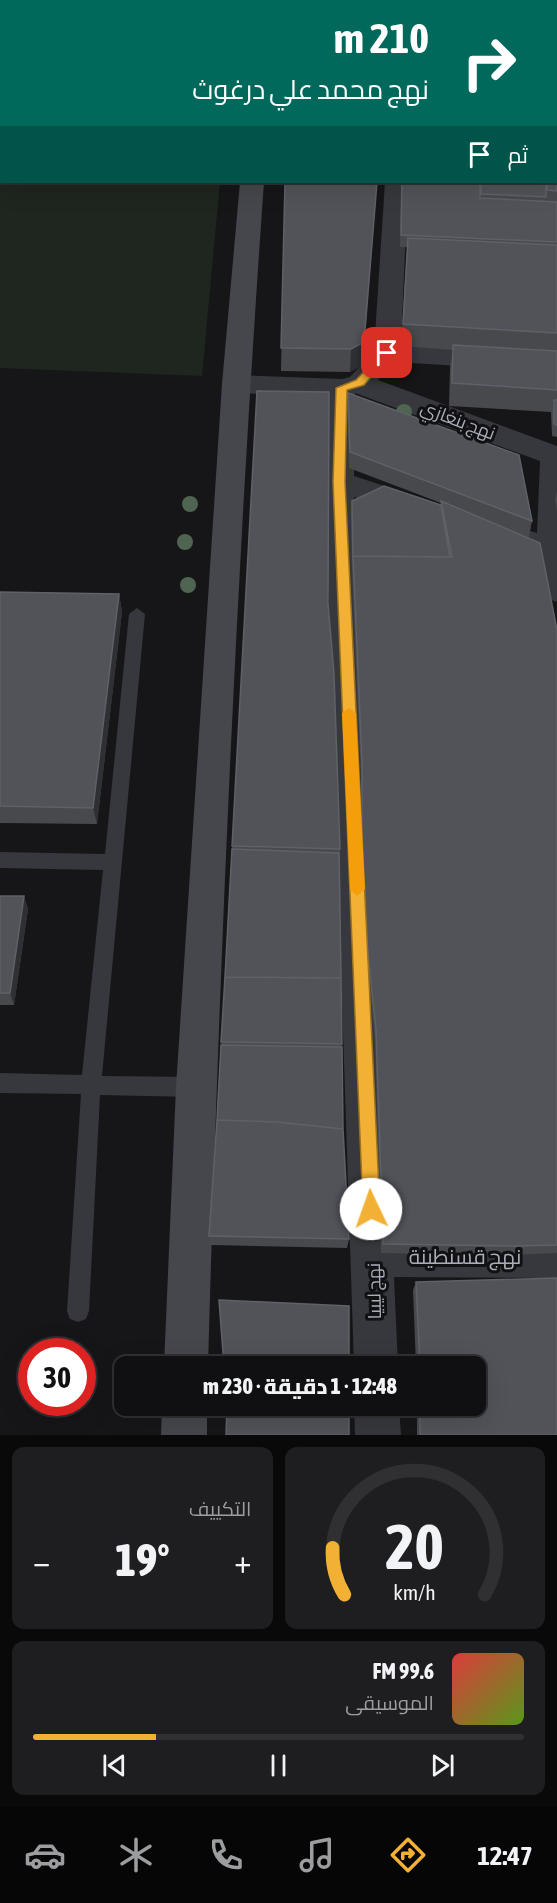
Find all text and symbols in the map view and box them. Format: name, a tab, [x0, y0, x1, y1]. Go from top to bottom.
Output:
text: 210 m	[334, 14, 429, 62]
icon: right	[450, 24, 528, 102]
text: نهج محمد علي درغوث	[192, 74, 429, 105]
icon: arrive	[463, 138, 496, 171]
text: ثم	[508, 142, 528, 168]
pin	[361, 327, 412, 378]
icon: arrive	[370, 336, 403, 369]
street label: نهج بنغازي	[416, 396, 498, 448]
position arrow	[339, 1177, 403, 1241]
street label: نهج قسنطينة	[409, 1244, 521, 1271]
street label: نهج ليبيا	[363, 1262, 387, 1319]
speed limit sign: 30	[18, 1338, 96, 1416]
text: 12:48 · 1 دقيقة · 230 m	[203, 1373, 397, 1399]
text: التكييف	[189, 1497, 252, 1520]
text: 20	[385, 1511, 444, 1582]
text: 19°	[115, 1534, 170, 1586]
text: −	[33, 1542, 50, 1580]
text: +	[234, 1542, 251, 1580]
text: km/h	[393, 1580, 436, 1605]
text: 99.6 FM	[372, 1658, 434, 1684]
text: الموسيقى	[345, 1691, 434, 1714]
icon: previous	[98, 1749, 131, 1782]
icon: pause	[262, 1749, 295, 1782]
icon: next	[426, 1749, 459, 1782]
icon: car	[24, 1834, 66, 1876]
icon: climate	[115, 1834, 157, 1876]
icon: phone	[205, 1834, 247, 1876]
icon: music	[296, 1834, 338, 1876]
icon: directions	[387, 1834, 429, 1876]
text: 12:47	[477, 1840, 533, 1871]

